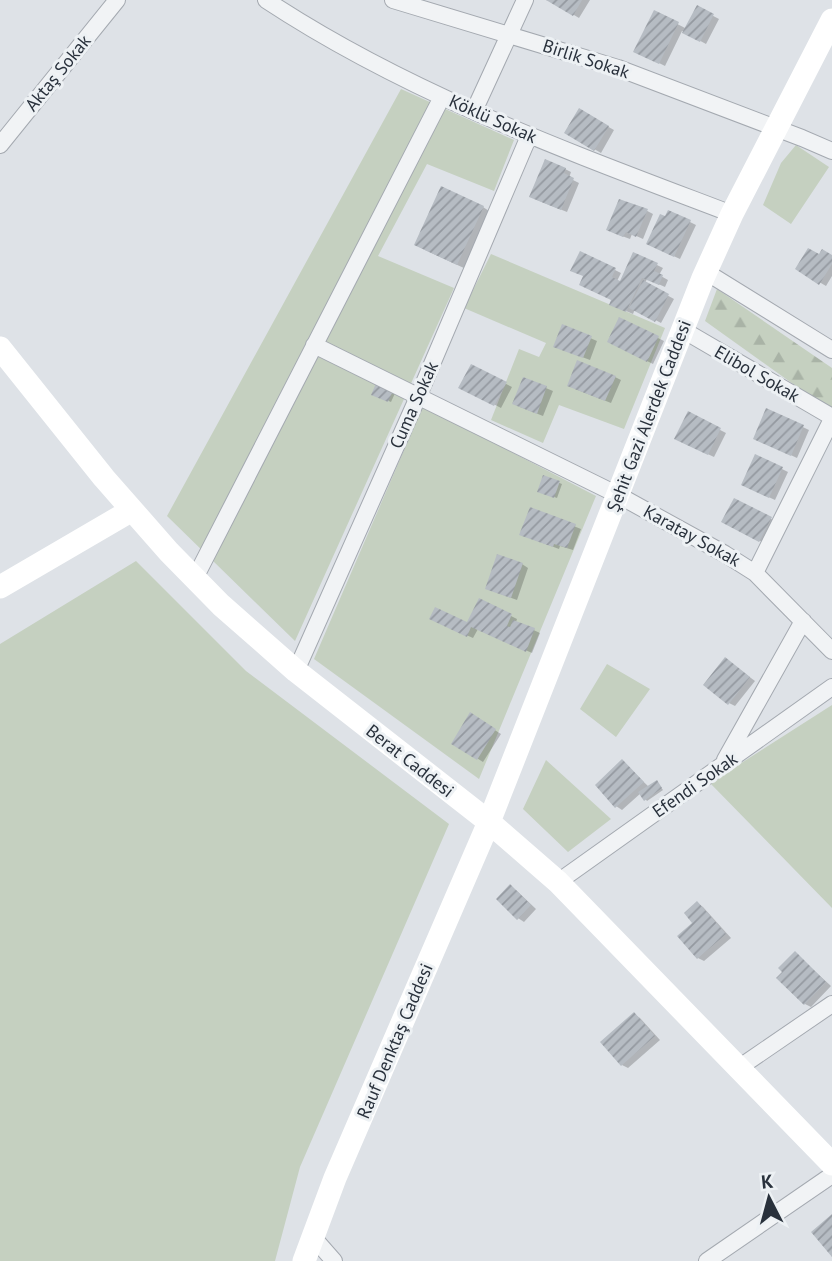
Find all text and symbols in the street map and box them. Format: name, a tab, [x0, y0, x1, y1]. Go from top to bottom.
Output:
street label: Aktaş Sokak	[20, 29, 96, 116]
street label: Birlik Sokak	[540, 34, 633, 83]
street label: Köklü Sokak	[446, 89, 541, 148]
street label: Şehit Gazi Alerdek Caddesi	[601, 317, 696, 515]
street label: Elibol Sokak	[711, 340, 804, 407]
street label: Cuma Sokak	[384, 357, 443, 452]
street label: Karatay Sokak	[640, 499, 745, 572]
street label: Berat Caddesi	[362, 719, 459, 802]
street label: Efendi Sokak	[648, 747, 742, 822]
street label: Rauf Denktaş Caddesi	[351, 960, 438, 1122]
north arrow	[734, 1163, 804, 1233]
text: K	[760, 1169, 775, 1194]

